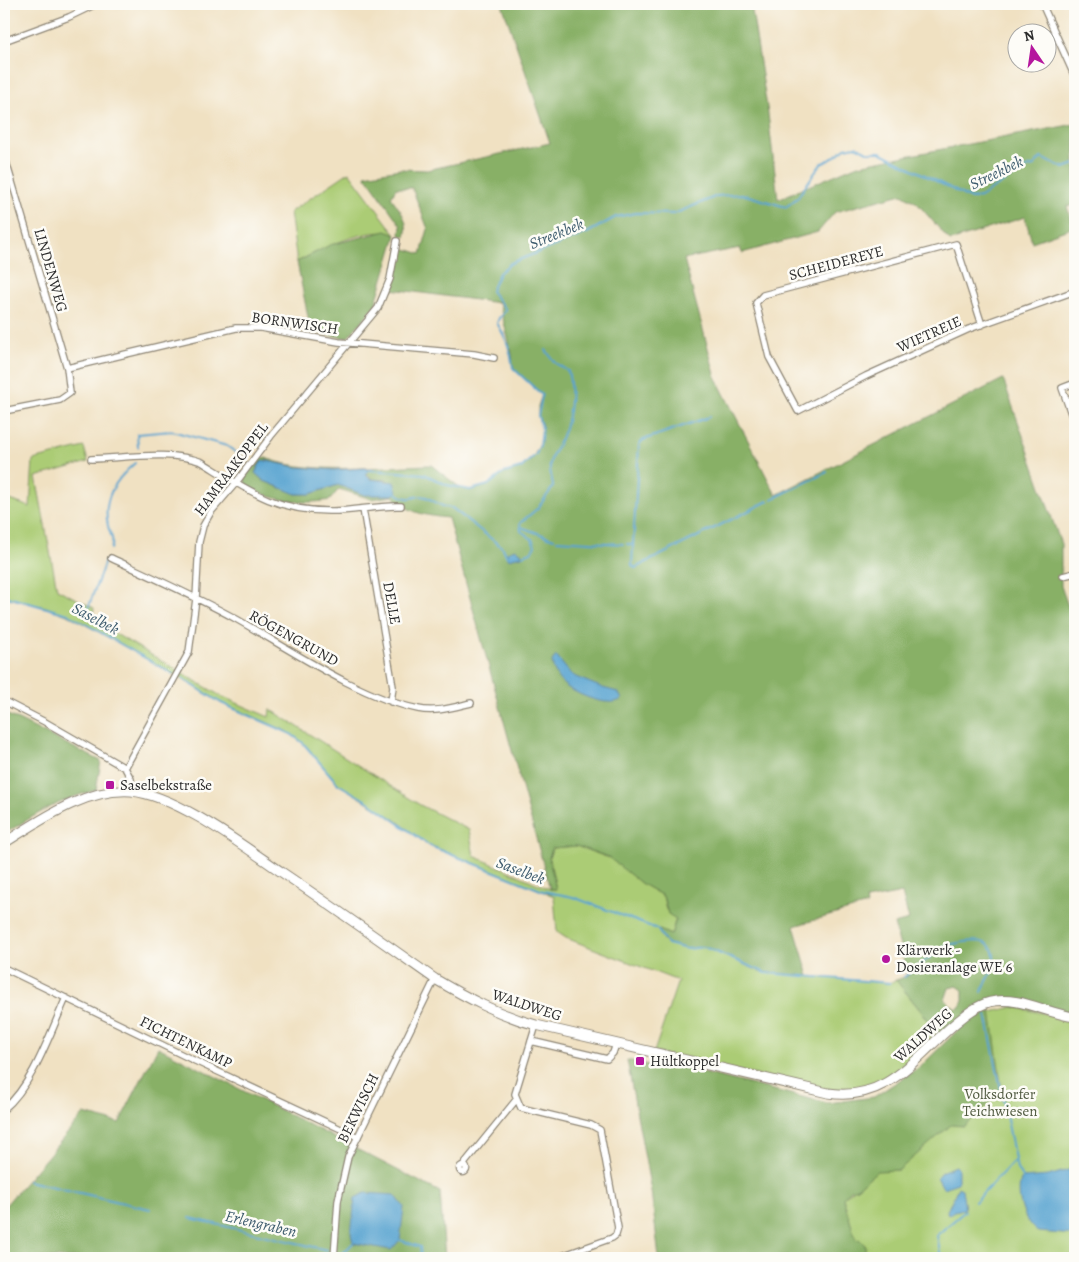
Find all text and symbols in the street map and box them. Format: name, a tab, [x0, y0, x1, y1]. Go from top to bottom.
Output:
north arrow	[1006, 22, 1056, 72]
text: N	[1022, 25, 1036, 46]
water label: Streekbek	[966, 151, 1027, 195]
water label: Streekbek	[526, 213, 587, 255]
street label: LINDENWEG	[29, 226, 73, 314]
street label: SCHEIDEREYE	[787, 241, 885, 285]
street label: BORNWISCH	[250, 307, 340, 339]
street label: WIETREIE	[893, 311, 964, 358]
street label: HAMRAAKOPPEL	[189, 418, 273, 520]
street label: DELLE	[378, 580, 406, 626]
water label: Saselbek	[68, 597, 123, 640]
street label: RÖGENGRUND	[246, 605, 342, 671]
place label: Saselbekstraße	[120, 775, 212, 795]
marker: Saselbekstraße	[104, 779, 116, 791]
water label: Saselbek	[493, 852, 548, 890]
place label: Klärwerk - Dosieranlage WE 6	[896, 940, 1012, 977]
marker: Klärwerk - Dosieranlage WE 6	[880, 953, 892, 965]
street label: WALDWEG	[489, 984, 564, 1026]
street label: WALDWEG	[889, 1003, 956, 1067]
street label: FICHTENKAMP	[137, 1011, 235, 1073]
place label: Hültkoppel	[650, 1051, 719, 1071]
marker: Hültkoppel	[634, 1055, 646, 1067]
street label: BEKWISCH	[333, 1070, 383, 1146]
park label: Volksdorfer Teichwiesen	[963, 1084, 1037, 1121]
water label: Erlengraben	[223, 1205, 299, 1243]

